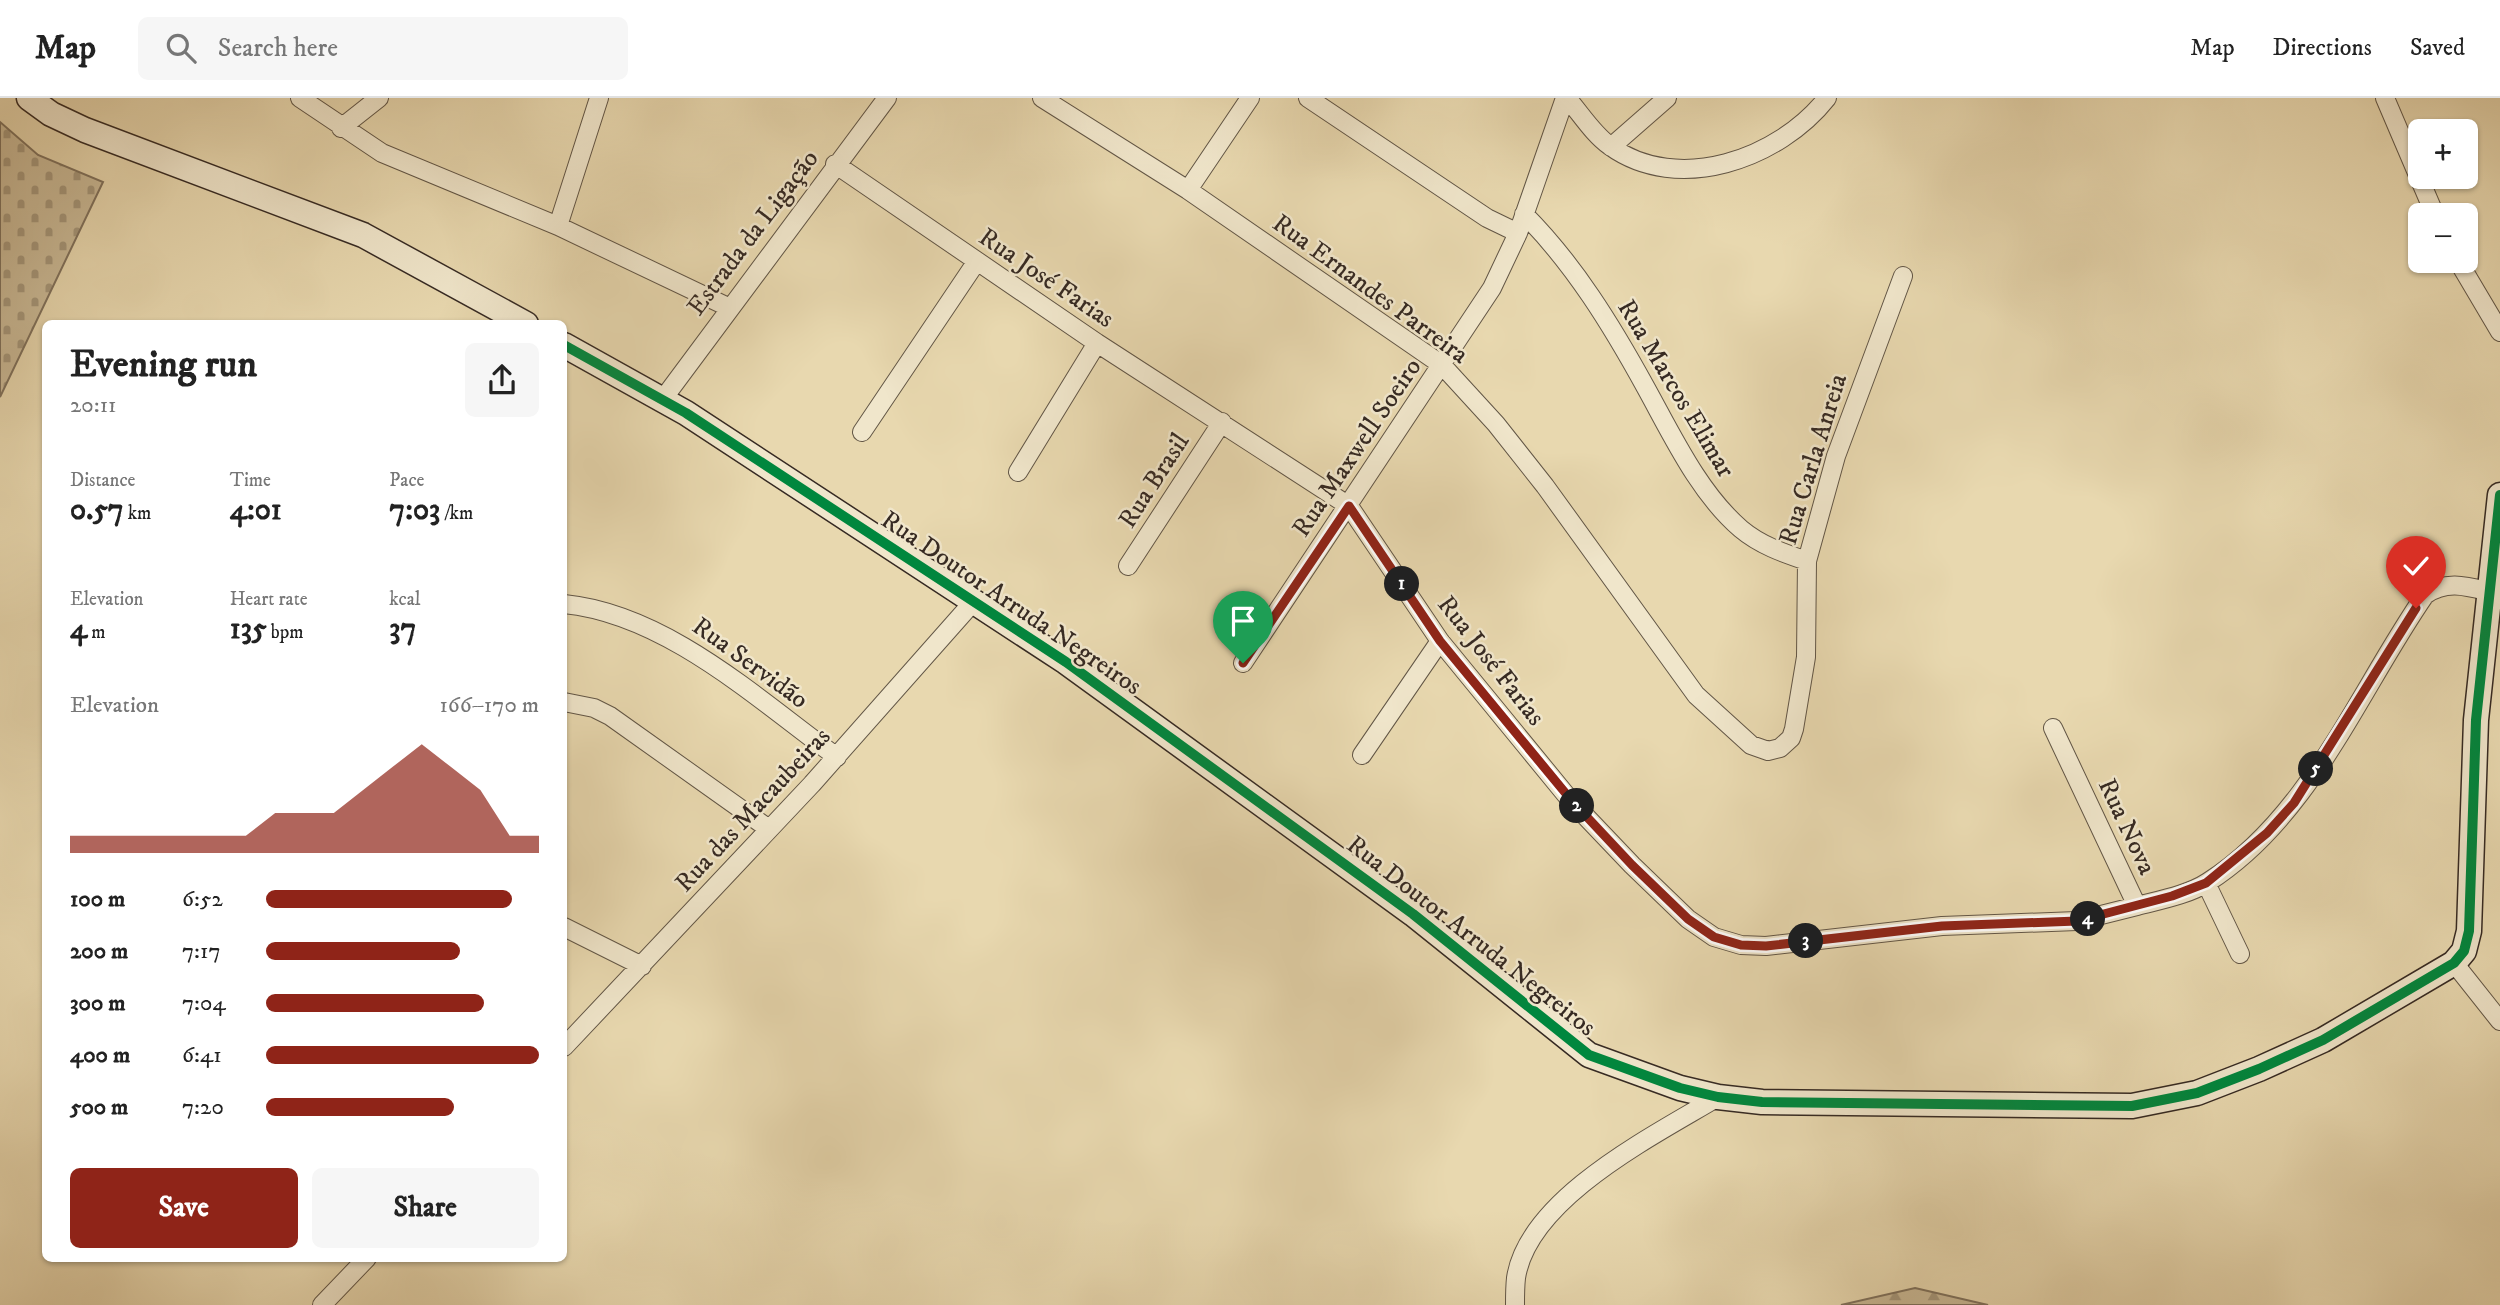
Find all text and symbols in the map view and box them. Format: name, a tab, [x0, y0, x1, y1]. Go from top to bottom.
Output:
search box	[138, 17, 628, 80]
text: Map	[35, 28, 96, 69]
icon: search	[162, 29, 200, 67]
text: Search here	[218, 32, 338, 65]
text: Map	[2190, 33, 2235, 63]
text: Directions	[2273, 33, 2372, 63]
text: Saved	[2410, 33, 2465, 63]
map controls	[2408, 119, 2478, 273]
button: +	[2408, 119, 2478, 189]
street label: Estrada da Ligação	[680, 143, 826, 322]
button: −	[2408, 203, 2478, 273]
street label: Rua Ernandes Parreira	[1266, 207, 1475, 371]
street label: Rua José Farias	[972, 221, 1120, 336]
street label: Rua Marcos Elimar	[1610, 294, 1742, 484]
text: Evening run	[70, 341, 257, 389]
button: share	[465, 343, 539, 417]
street label: Rua Maxwell Soeiro	[1285, 352, 1429, 544]
street label: Rua Carla Anreia	[1772, 370, 1855, 549]
text: 20:11	[70, 391, 117, 420]
street label: Rua Brasil	[1111, 427, 1197, 535]
text: Distance	[70, 469, 135, 492]
text: Time	[230, 469, 271, 492]
text: Pace	[389, 469, 424, 492]
text: 0.57	[70, 492, 124, 529]
text: 4:01	[230, 492, 282, 529]
text: 7:03	[389, 492, 440, 529]
text: km	[124, 502, 151, 525]
text: /km	[440, 502, 473, 525]
street label: Rua Doutor Arruda Negreiros	[874, 504, 1148, 703]
pin	[2386, 536, 2446, 608]
icon: check	[2397, 547, 2435, 585]
pin: 1	[1384, 566, 1420, 602]
text: 1	[1398, 572, 1405, 595]
text: Elevation	[70, 588, 144, 611]
text: Heart rate	[230, 588, 308, 611]
text: kcal	[389, 588, 421, 611]
street label: Rua José Farias	[1430, 589, 1552, 733]
pin	[1213, 591, 1273, 663]
icon: arrive	[1224, 602, 1262, 640]
street label: Rua Servidão	[686, 610, 815, 716]
text: 4	[70, 611, 87, 648]
text: 135	[230, 611, 267, 648]
text: 37	[389, 611, 416, 648]
text: m	[87, 621, 106, 644]
text: bpm	[267, 621, 304, 644]
text: Elevation	[70, 691, 159, 720]
text: 166–170 m	[439, 691, 539, 720]
street label: Rua das Macaubeiras	[668, 721, 838, 899]
pin: 5	[2298, 752, 2334, 786]
text: 5	[2311, 757, 2320, 780]
street label: Rua Nova	[2090, 773, 2163, 880]
pin: 2	[1560, 788, 1594, 824]
text: 2	[1572, 794, 1581, 817]
street label: Rua Doutor Arruda Negreiros	[1340, 828, 1602, 1044]
text: 100 m	[70, 885, 125, 914]
text: 6:52	[182, 885, 223, 914]
pin: 4	[2070, 902, 2106, 936]
text: 4	[2082, 907, 2093, 930]
pin: 3	[1788, 924, 1824, 958]
text: 3	[1802, 929, 1809, 952]
text: 200 m	[70, 937, 128, 966]
text: 7:17	[182, 937, 221, 966]
text: 300 m	[70, 989, 126, 1018]
text: 7:04	[182, 989, 226, 1018]
text: 400 m	[70, 1041, 130, 1070]
text: 6:41	[182, 1041, 222, 1070]
text: 500 m	[70, 1093, 128, 1122]
text: 7:20	[182, 1093, 224, 1122]
button: Save	[70, 1168, 298, 1248]
button: Share	[312, 1168, 539, 1248]

